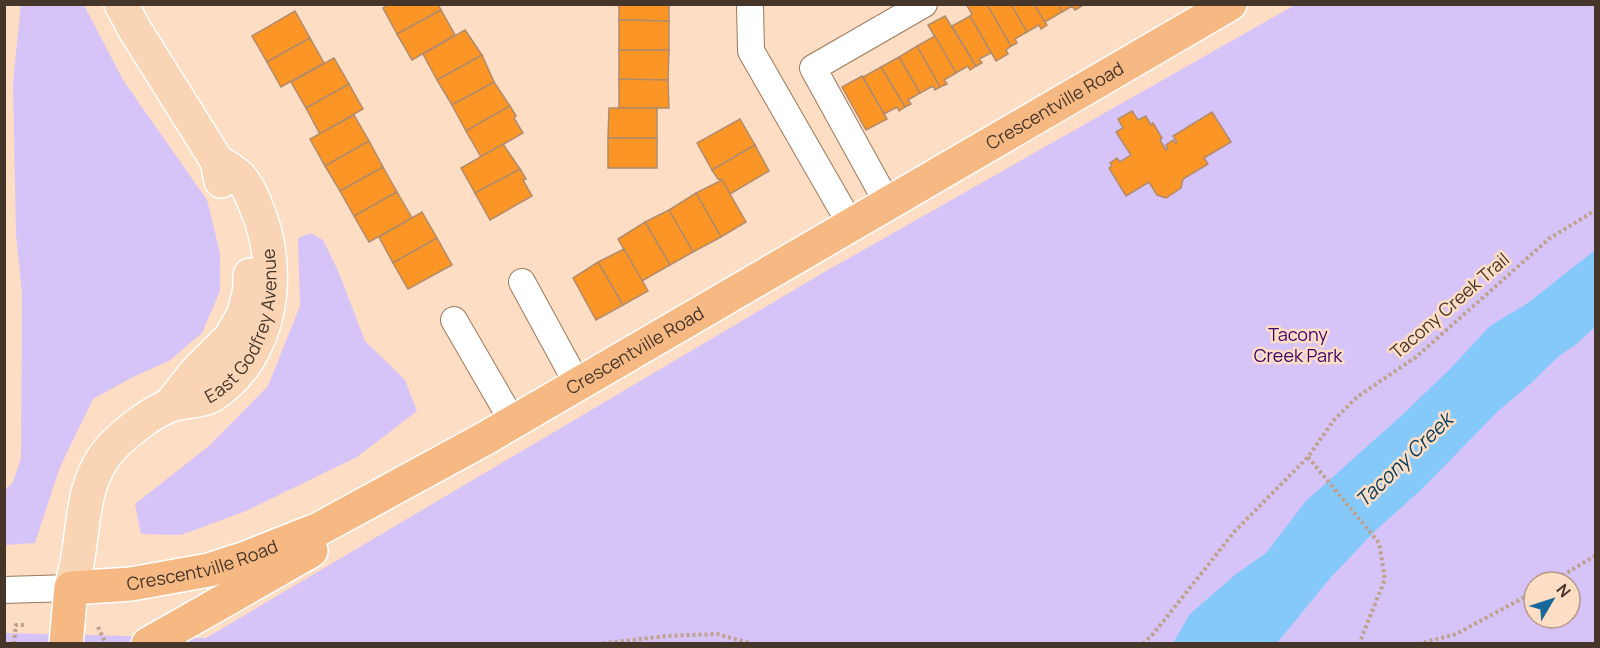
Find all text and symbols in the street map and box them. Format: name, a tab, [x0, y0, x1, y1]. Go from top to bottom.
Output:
street label: Crescentville Road	[981, 56, 1128, 155]
street label: East Godfrey Avenue	[200, 247, 281, 408]
street label: Tacony Creek Trail	[1385, 247, 1514, 364]
street label: Crescentville Road	[561, 300, 708, 400]
park label: Tacony Creek Park	[1254, 322, 1343, 367]
water label: Tacony Creek	[1349, 404, 1460, 513]
street label: Crescentville Road	[125, 534, 281, 596]
north arrow	[1522, 570, 1582, 630]
text: N	[1551, 579, 1576, 602]

